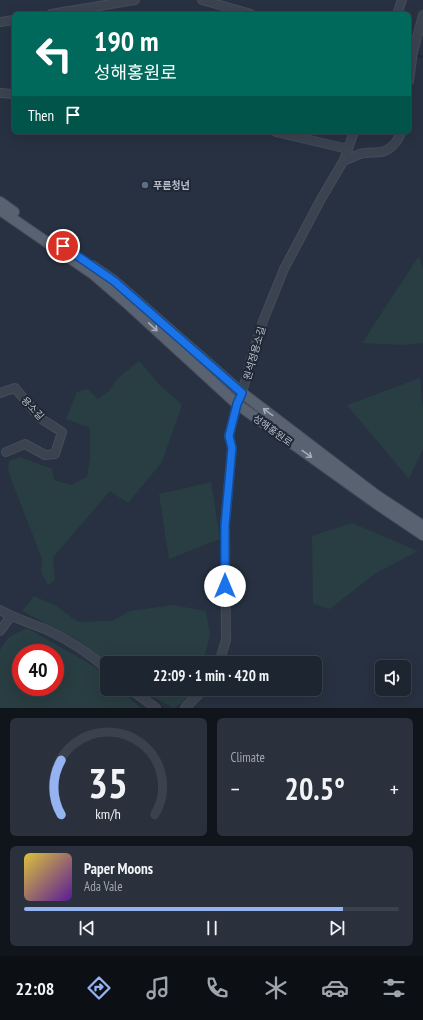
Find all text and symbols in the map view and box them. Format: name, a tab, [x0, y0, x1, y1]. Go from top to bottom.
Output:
text: 190 m	[94, 22, 158, 59]
icon: left	[28, 28, 80, 80]
text: 성해홍원로	[94, 61, 177, 84]
icon: arrive	[62, 104, 84, 126]
text: Then	[28, 106, 54, 125]
place label: 푸른청년	[153, 179, 190, 192]
marker: 푸른청년	[140, 180, 150, 190]
pin	[46, 229, 80, 263]
icon: arrive	[52, 235, 74, 257]
one-way arrow	[148, 322, 158, 332]
street label: 원석정용소길	[241, 325, 268, 381]
street label: 용소길	[18, 394, 47, 423]
one-way arrow	[262, 408, 273, 416]
street label: 성해홍원로	[250, 412, 295, 449]
one-way arrow	[301, 450, 312, 458]
position arrow	[204, 565, 246, 607]
speed limit sign: 40	[12, 644, 64, 696]
map controls	[375, 660, 411, 696]
button: sound	[375, 660, 411, 696]
text: 22:09 · 1 min · 420 m	[153, 666, 269, 685]
text: Climate	[231, 749, 265, 766]
text: 35	[88, 756, 128, 809]
text: 20.5°	[285, 769, 345, 808]
text: −	[231, 775, 240, 803]
text: +	[390, 775, 399, 803]
text: km/h	[96, 804, 121, 823]
text: Paper Moons	[84, 859, 153, 878]
text: Ada Vale	[84, 878, 123, 895]
icon: previous	[76, 917, 98, 939]
icon: pause	[201, 917, 223, 939]
icon: next	[326, 917, 348, 939]
icon: directions	[85, 974, 113, 1002]
icon: music	[144, 974, 172, 1002]
icon: phone	[203, 974, 231, 1002]
icon: climate	[262, 974, 290, 1002]
icon: car	[321, 974, 349, 1002]
icon: filters	[380, 974, 408, 1002]
text: 22:08	[15, 977, 54, 1000]

